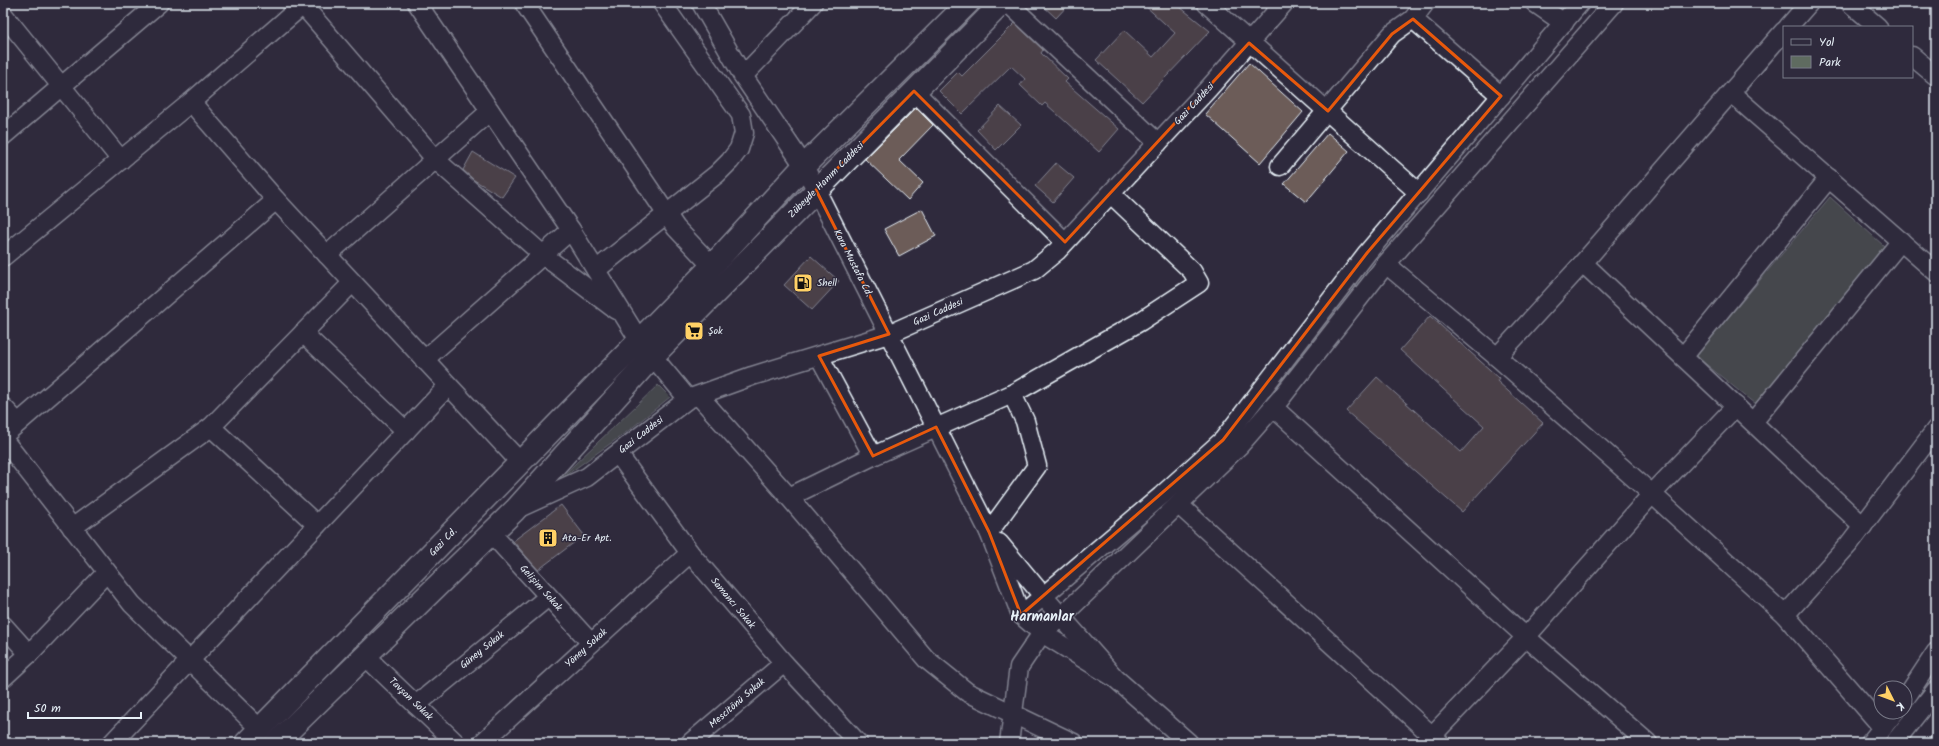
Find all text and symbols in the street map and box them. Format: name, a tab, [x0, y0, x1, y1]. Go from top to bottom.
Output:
legend	[1783, 26, 1913, 78]
text: Yol	[1819, 33, 1834, 52]
text: Park	[1819, 53, 1841, 72]
street label: Gazi Caddesi	[1170, 79, 1218, 129]
street label: Zübeyde Hanım Caddesi	[784, 138, 868, 222]
street label: Kara Mustafa Cd.	[829, 226, 877, 300]
fuel station icon: Shell	[792, 272, 814, 294]
place label: Shell	[817, 275, 838, 291]
street label: Gazi Caddesi	[910, 294, 966, 330]
supermarket icon: Şok	[683, 320, 705, 342]
place label: Şok	[708, 323, 723, 339]
street label: Gazi Caddesi	[615, 412, 667, 458]
street label: Gazi Cd.	[425, 524, 461, 560]
building icon: Ata-Er Apt.	[537, 527, 559, 549]
place label: Ata-Er Apt.	[562, 530, 612, 546]
street label: Gelişim Sokak	[516, 561, 567, 615]
street label: Samancı Sokak	[707, 574, 760, 632]
district label: Harmanlar	[1010, 606, 1075, 628]
street label: Yöney Sokak	[561, 624, 611, 672]
street label: Güney Sokak	[456, 627, 508, 673]
street label: Tavşan Sokak	[385, 674, 437, 725]
street label: Mescitönü Sokak	[705, 674, 769, 732]
north arrow	[1873, 680, 1913, 720]
scale bar	[28, 694, 141, 720]
text: K	[1891, 698, 1909, 715]
text: 50 m	[34, 699, 61, 718]

